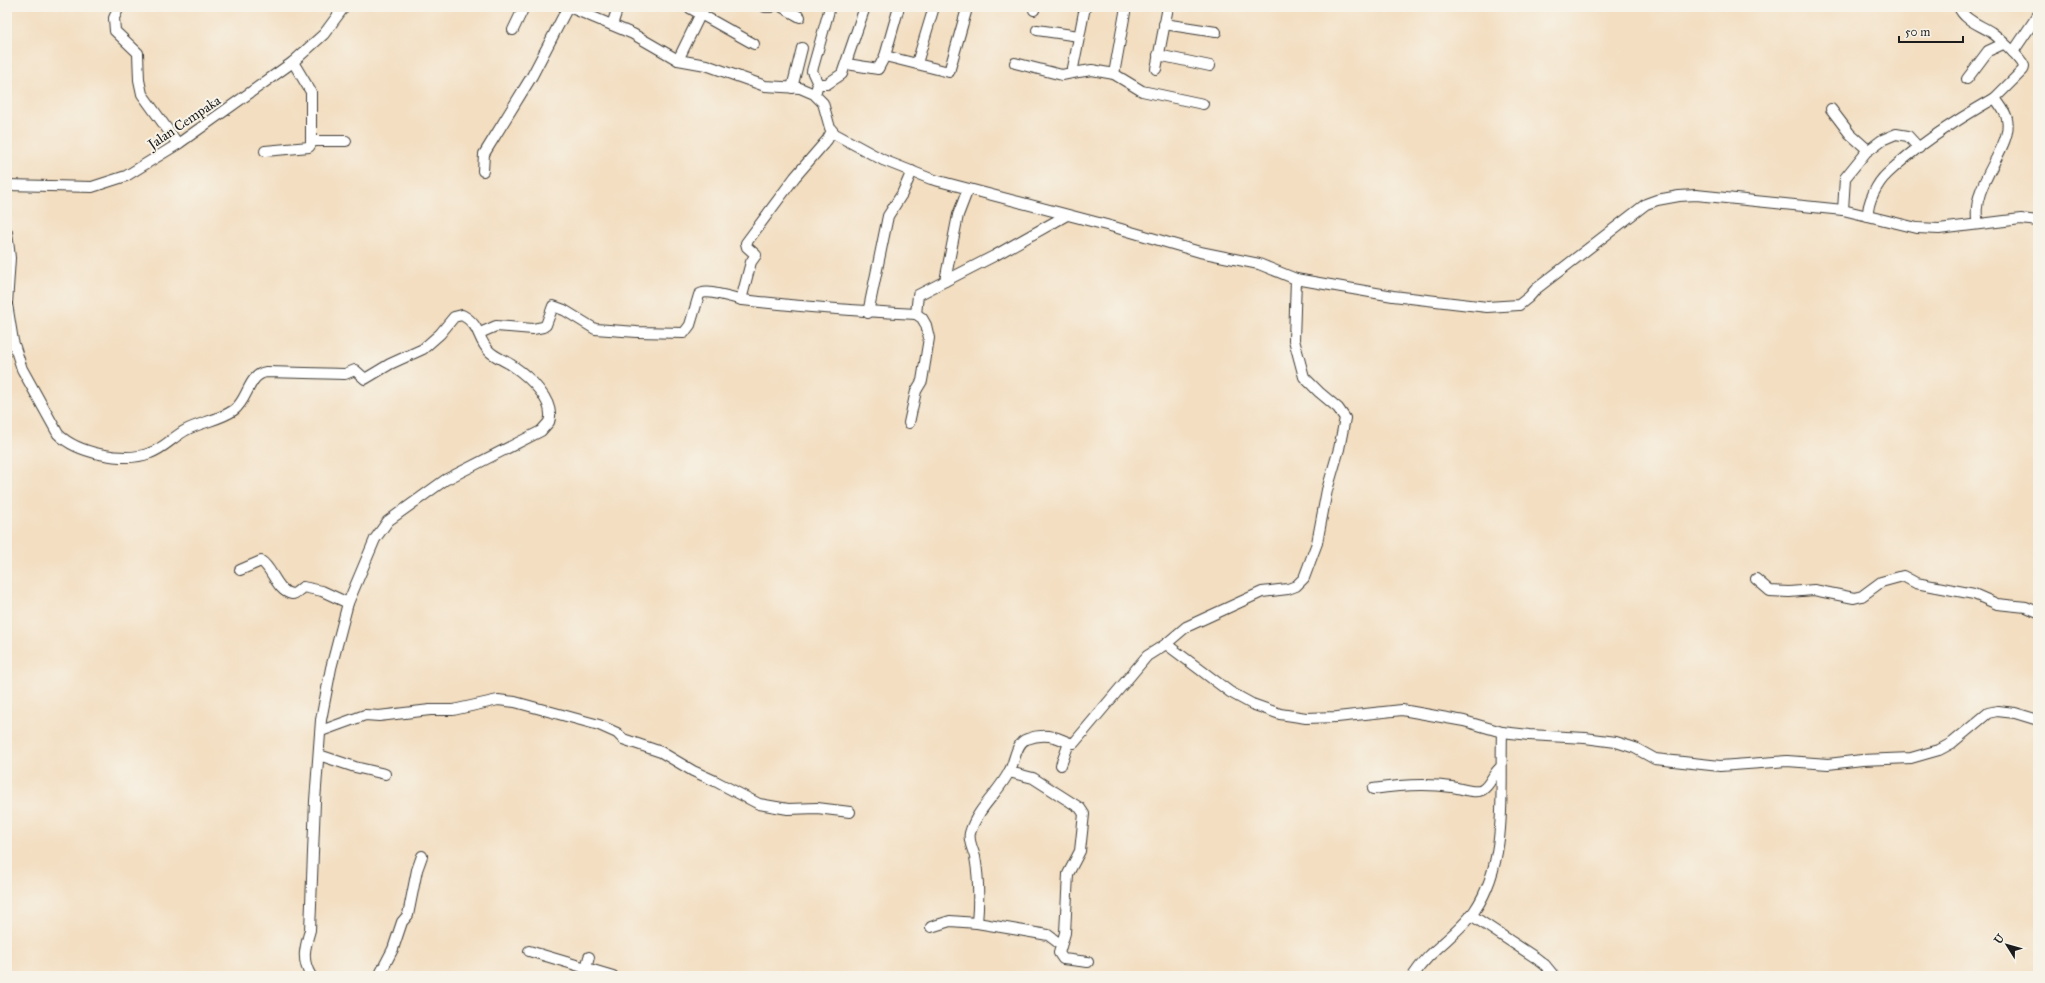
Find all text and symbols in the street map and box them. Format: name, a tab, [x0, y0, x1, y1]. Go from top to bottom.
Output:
scale bar	[1899, 18, 1963, 44]
text: 50 m	[1905, 25, 1930, 39]
street label: Jalan Cempaka	[143, 92, 224, 155]
north arrow	[1987, 925, 2027, 965]
text: U	[1992, 932, 2007, 947]

